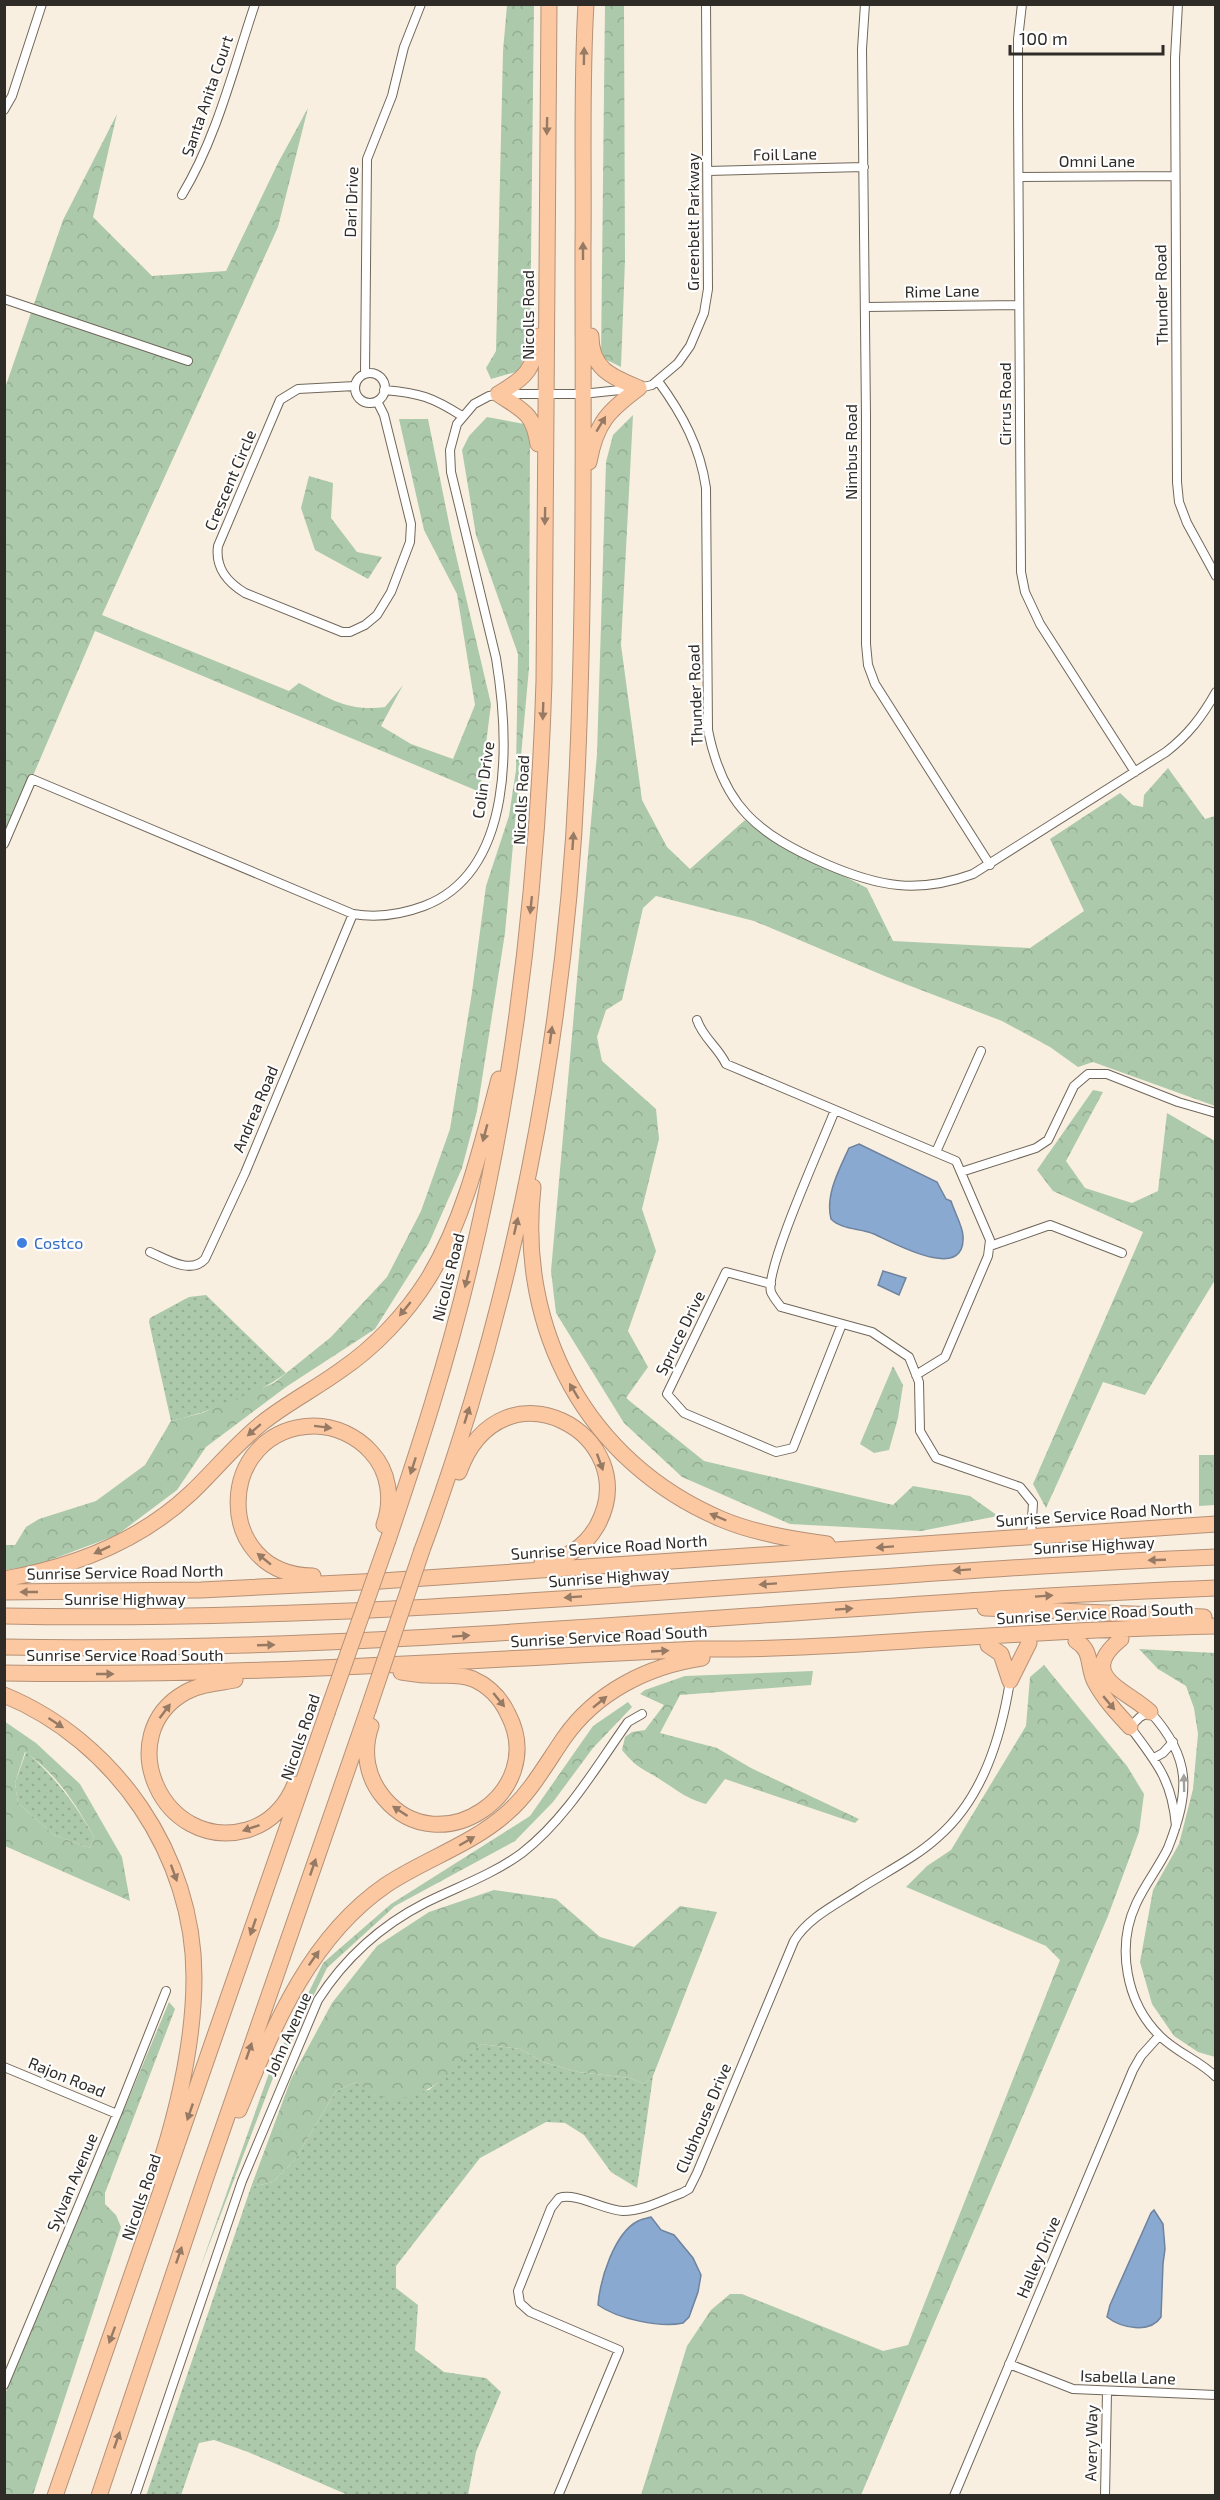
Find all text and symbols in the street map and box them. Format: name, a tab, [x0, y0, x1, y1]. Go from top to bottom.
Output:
scale bar	[1010, 18, 1163, 56]
text: 100 m	[1019, 27, 1068, 49]
street label: Santa Anita Court	[177, 33, 236, 159]
one-way arrow	[580, 47, 589, 66]
one-way arrow	[542, 116, 551, 135]
street label: Foil Lane	[753, 143, 817, 164]
street label: Omni Lane	[1059, 151, 1135, 170]
street label: Greenbelt Parkway	[683, 153, 702, 291]
street label: Dari Drive	[340, 166, 361, 238]
one-way arrow	[578, 242, 588, 261]
street label: Thunder Road	[1150, 244, 1171, 346]
street label: Nicolls Road	[518, 270, 537, 360]
street label: Rime Lane	[904, 280, 980, 301]
street label: Cirrus Road	[995, 362, 1014, 446]
street label: Nimbus Road	[841, 404, 860, 500]
one-way arrow	[596, 416, 607, 432]
street label: Crescent Circle	[200, 426, 259, 533]
one-way arrow	[540, 506, 550, 525]
street label: Thunder Road	[683, 644, 706, 746]
one-way arrow	[538, 701, 548, 720]
street label: Colin Drive	[468, 740, 497, 820]
street label: Nicolls Road	[509, 754, 532, 845]
one-way arrow	[568, 831, 578, 850]
one-way arrow	[526, 896, 536, 915]
one-way arrow	[546, 1025, 556, 1044]
street label: Andrea Road	[228, 1063, 281, 1155]
one-way arrow	[480, 1124, 489, 1142]
one-way arrow	[512, 1217, 521, 1236]
street label: Nicolls Road	[427, 1231, 468, 1323]
place label: Costco	[34, 1233, 83, 1252]
marker: Costco	[15, 1236, 29, 1250]
one-way arrow	[461, 1270, 471, 1288]
street label: Spruce Drive	[651, 1287, 708, 1378]
one-way arrow	[399, 1301, 412, 1317]
one-way arrow	[568, 1383, 579, 1399]
one-way arrow	[463, 1406, 472, 1424]
one-way arrow	[314, 1422, 333, 1432]
one-way arrow	[247, 1423, 262, 1436]
one-way arrow	[596, 1453, 606, 1471]
one-way arrow	[407, 1457, 417, 1475]
street label: Sunrise Service Road North	[995, 1497, 1193, 1530]
one-way arrow	[709, 1512, 727, 1521]
street label: Sunrise Service Road North	[510, 1530, 708, 1563]
street label: Sunrise Highway	[1033, 1532, 1156, 1557]
one-way arrow	[875, 1542, 894, 1551]
one-way arrow	[93, 1545, 111, 1555]
one-way arrow	[257, 1553, 272, 1566]
one-way arrow	[1148, 1555, 1167, 1564]
street label: Sunrise Service Road North	[26, 1560, 224, 1583]
street label: Sunrise Highway	[548, 1563, 671, 1590]
one-way arrow	[953, 1566, 972, 1575]
one-way arrow	[758, 1579, 777, 1589]
one-way arrow	[20, 1587, 39, 1597]
street label: Sunrise Highway	[64, 1589, 186, 1608]
one-way arrow	[1034, 1591, 1053, 1601]
one-way arrow	[564, 1593, 583, 1602]
street label: Sunrise Service Road South	[996, 1598, 1194, 1627]
one-way arrow	[834, 1604, 853, 1614]
street label: Sunrise Service Road South	[510, 1621, 708, 1650]
one-way arrow	[451, 1631, 470, 1641]
one-way arrow	[256, 1641, 275, 1650]
street label: Sunrise Service Road South	[26, 1645, 224, 1664]
one-way arrow	[651, 1647, 670, 1656]
one-way arrow	[95, 1669, 114, 1678]
street label: Nicolls Road	[276, 1691, 323, 1783]
one-way arrow	[492, 1692, 505, 1708]
one-way arrow	[592, 1695, 608, 1708]
one-way arrow	[1103, 1695, 1116, 1711]
one-way arrow	[159, 1704, 171, 1720]
one-way arrow	[48, 1717, 64, 1728]
one-way arrow	[1179, 1774, 1189, 1793]
one-way arrow	[392, 1805, 408, 1816]
one-way arrow	[242, 1823, 260, 1833]
one-way arrow	[459, 1836, 476, 1846]
one-way arrow	[309, 1858, 319, 1876]
one-way arrow	[170, 1864, 179, 1882]
one-way arrow	[248, 1918, 258, 1936]
one-way arrow	[308, 1950, 319, 1966]
street label: John Avenue	[261, 1989, 315, 2079]
one-way arrow	[245, 2042, 255, 2060]
street label: Rajon Road	[25, 2052, 109, 2102]
street label: Clubhouse Drive	[671, 2060, 734, 2176]
one-way arrow	[184, 2103, 194, 2121]
street label: Sylvan Avenue	[42, 2130, 101, 2234]
street label: Nicolls Road	[117, 2151, 164, 2243]
street label: Halley Drive	[1012, 2213, 1063, 2301]
one-way arrow	[175, 2246, 185, 2264]
one-way arrow	[106, 2326, 116, 2344]
street label: Isabella Lane	[1080, 2365, 1176, 2388]
street label: Avery Way	[1080, 2404, 1101, 2482]
one-way arrow	[113, 2431, 123, 2449]

